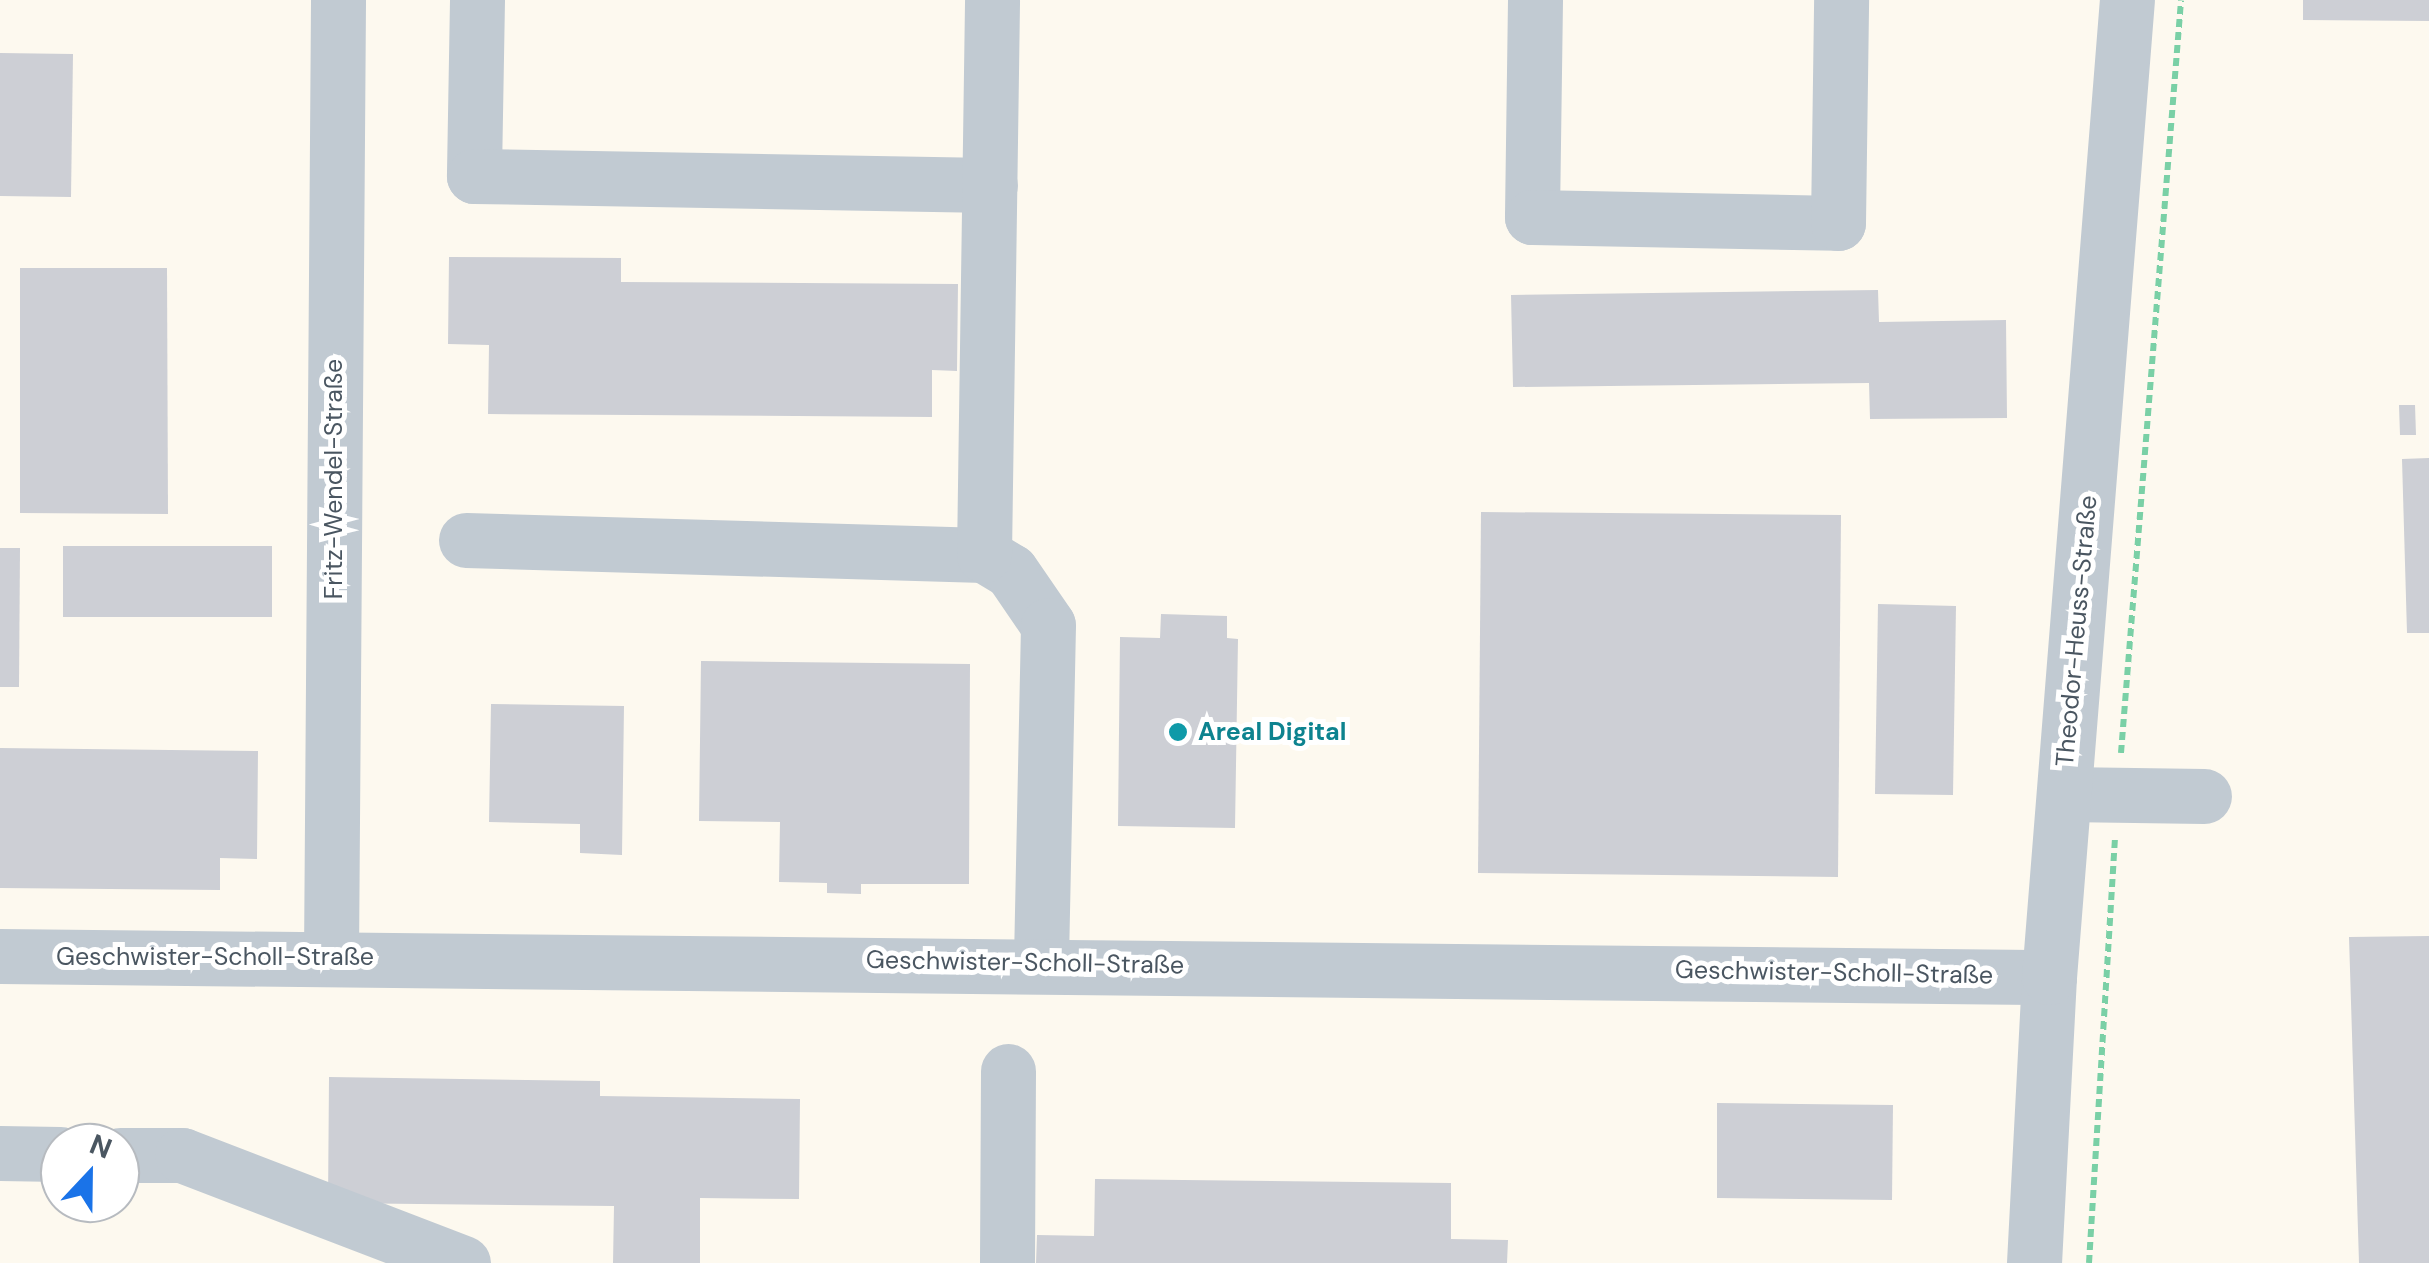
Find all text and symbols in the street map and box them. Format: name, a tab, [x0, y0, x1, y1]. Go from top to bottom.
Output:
street label: Fritz-Wendel-Straße	[319, 359, 349, 599]
street label: Theodor-Heuss-Straße	[2050, 494, 2104, 768]
place label: Areal Digital	[1198, 717, 1346, 747]
marker: Areal Digital	[1167, 721, 1189, 743]
street label: Geschwister-Scholl-Straße	[56, 942, 374, 972]
street label: Geschwister-Scholl-Straße	[866, 945, 1184, 981]
street label: Geschwister-Scholl-Straße	[1675, 955, 1993, 991]
north arrow	[40, 1123, 140, 1223]
text: N	[84, 1126, 117, 1168]

